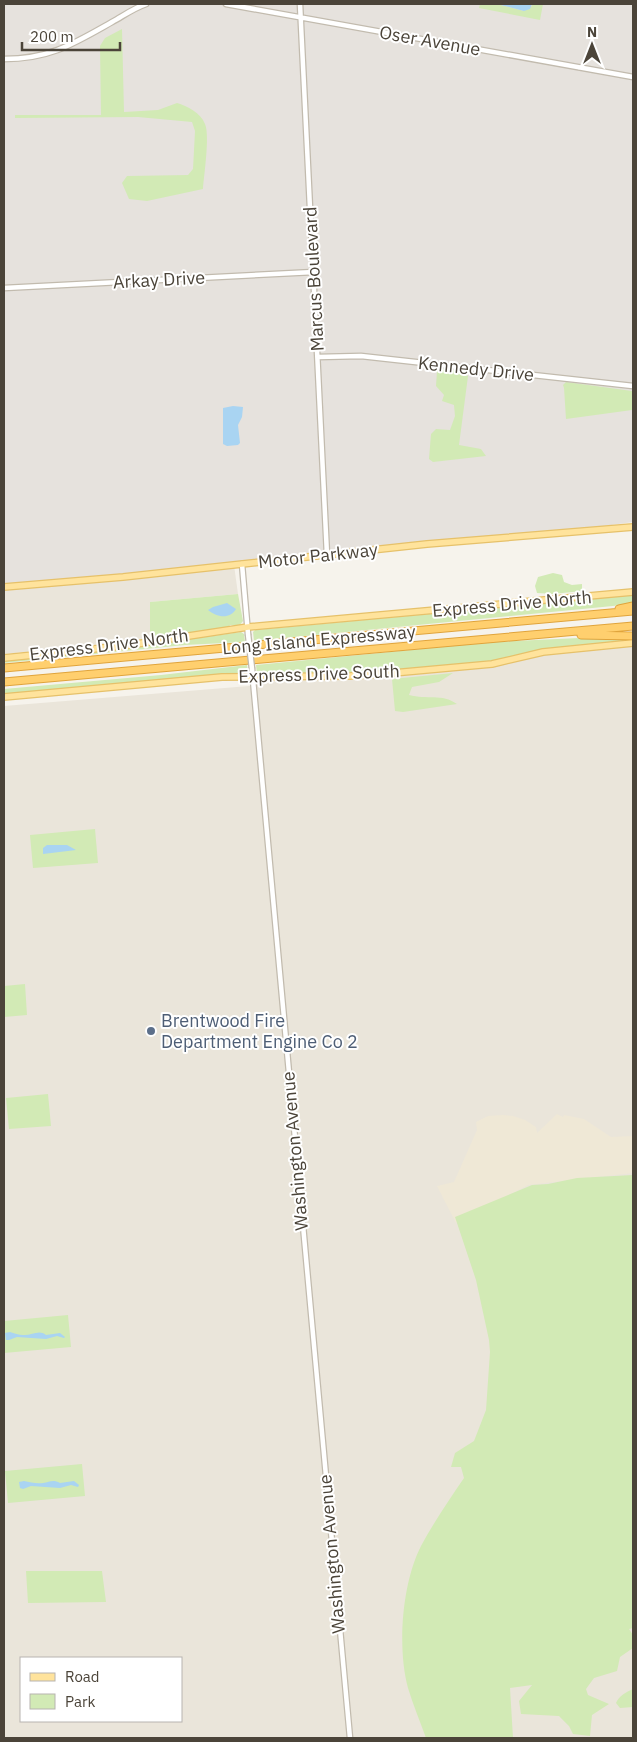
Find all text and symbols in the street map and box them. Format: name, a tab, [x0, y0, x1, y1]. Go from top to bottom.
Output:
scale bar	[22, 20, 120, 52]
street label: Oser Avenue	[378, 20, 483, 61]
north arrow	[567, 20, 617, 70]
text: N	[587, 23, 597, 41]
text: 200 m	[30, 27, 74, 46]
street label: Marcus Boulevard	[298, 206, 329, 352]
street label: Arkay Drive	[112, 266, 206, 293]
street label: Kennedy Drive	[417, 351, 535, 386]
street label: Motor Parkway	[257, 538, 379, 573]
street label: Express Drive North	[431, 585, 593, 622]
street label: Long Island Expressway	[221, 620, 417, 659]
street label: Express Drive North	[28, 623, 190, 666]
street label: Express Drive South	[238, 659, 400, 688]
place label: Brentwood Fire Department Engine Co 2	[161, 1009, 358, 1053]
marker: Brentwood Fire Department Engine Co 2	[145, 1025, 157, 1037]
street label: Washington Avenue	[276, 1070, 313, 1232]
street label: Washington Avenue	[313, 1473, 350, 1635]
legend	[20, 1657, 182, 1722]
text: Road	[65, 1667, 100, 1686]
text: Park	[65, 1692, 95, 1711]

